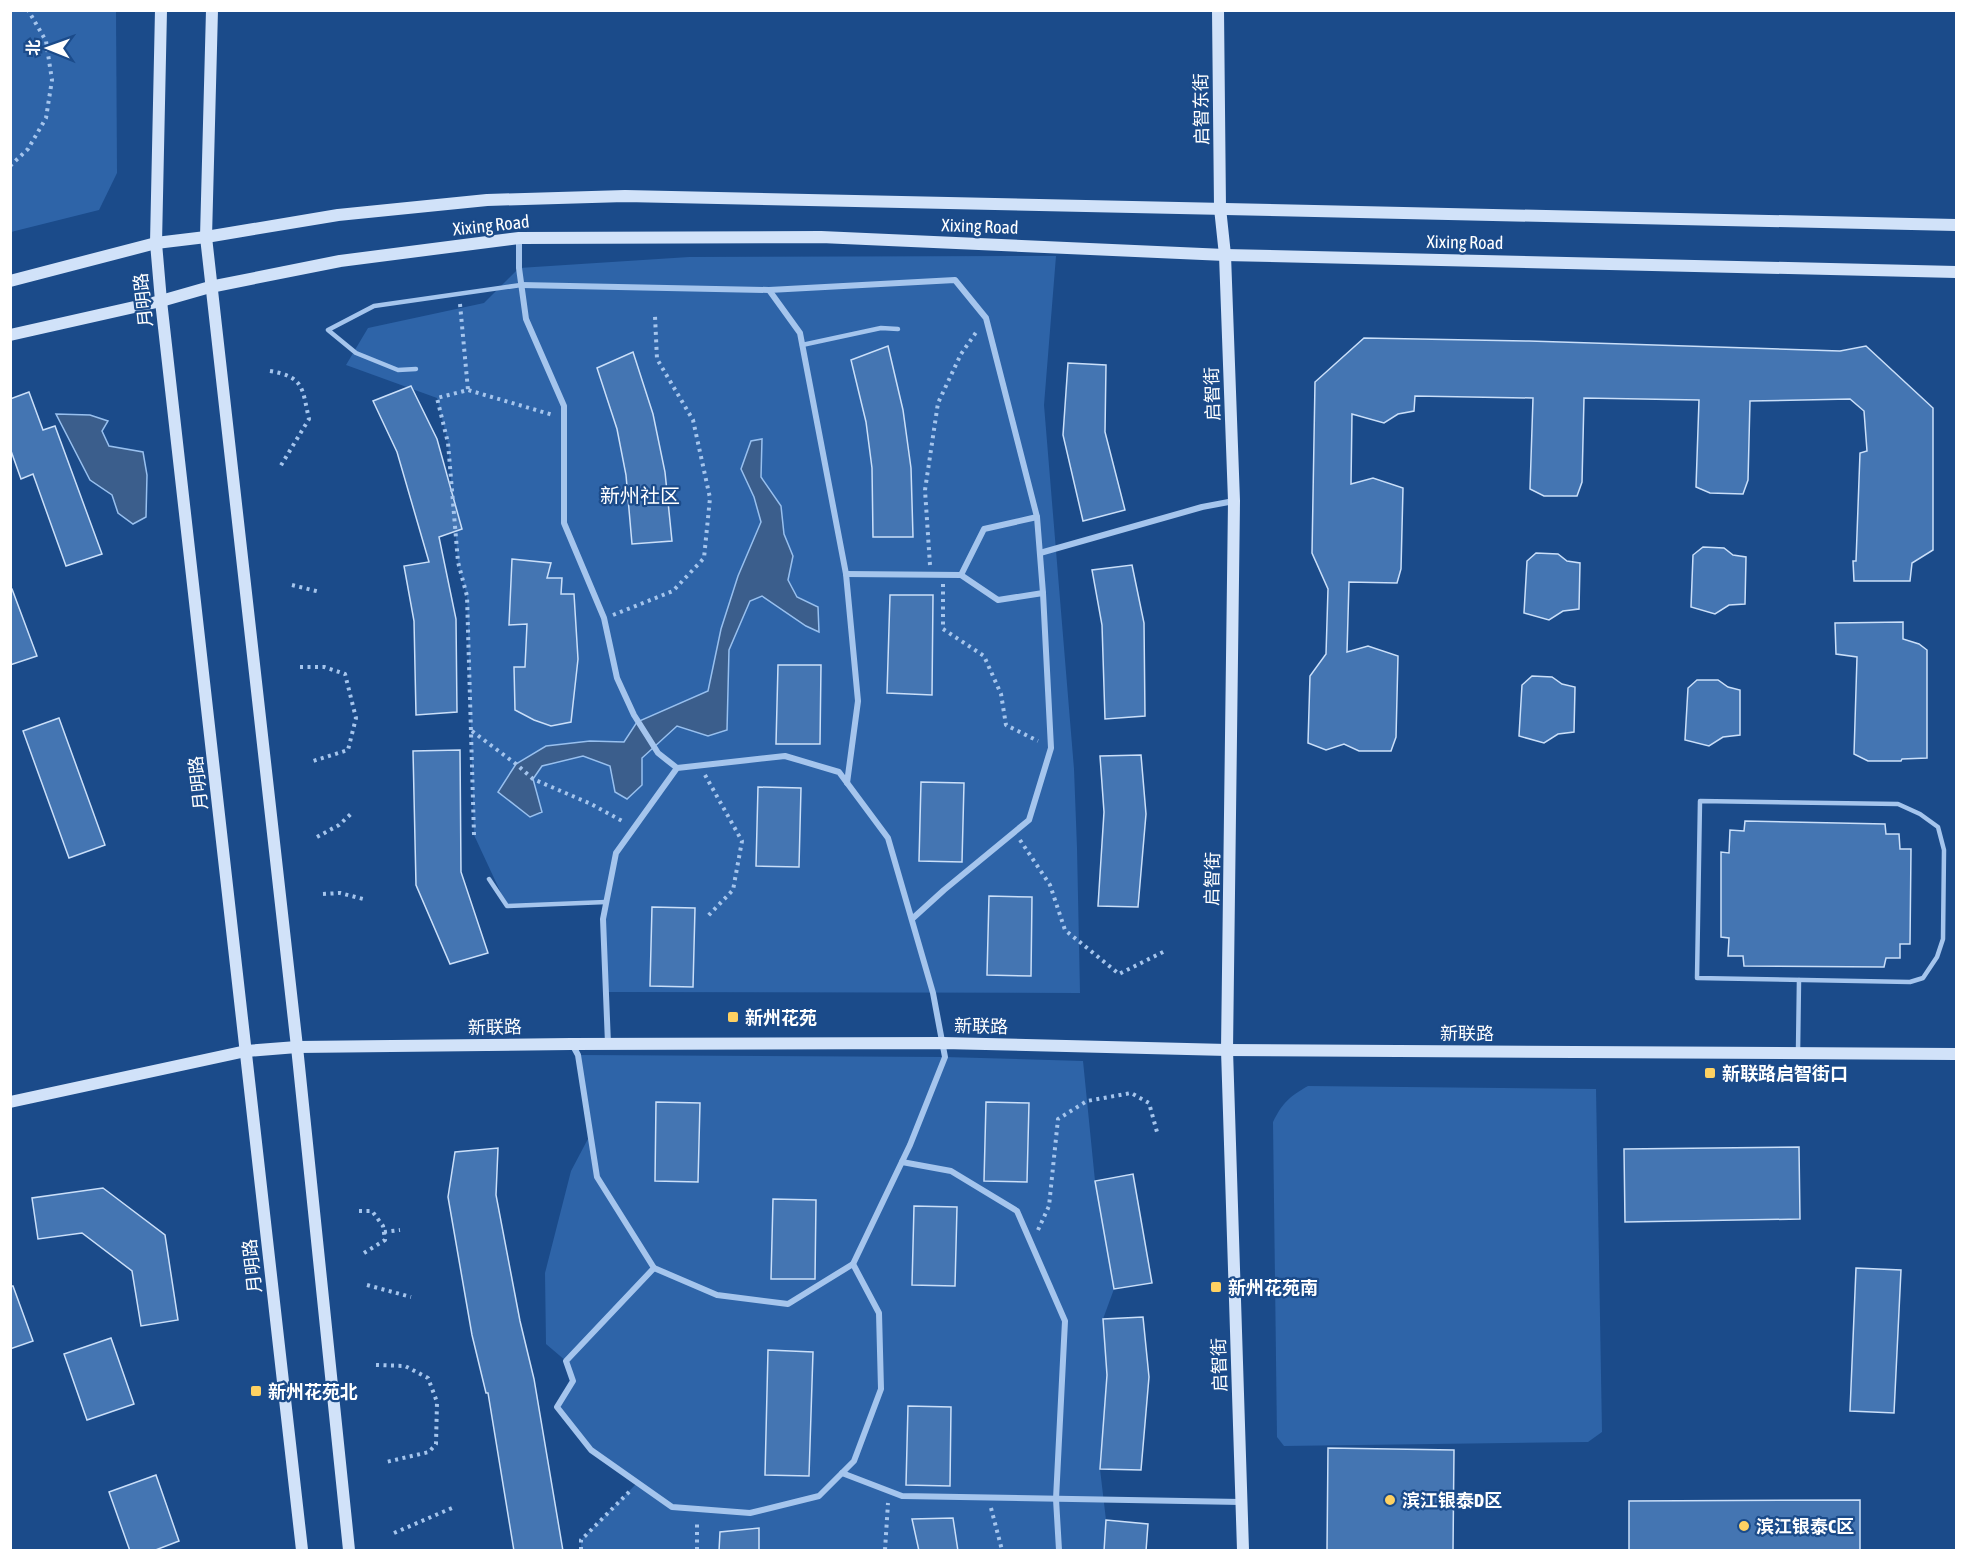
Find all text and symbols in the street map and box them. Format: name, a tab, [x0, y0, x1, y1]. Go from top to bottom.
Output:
north arrow	[18, 18, 78, 78]
text: 北	[24, 40, 42, 56]
street label: 启智东街	[1190, 73, 1212, 145]
street label: Xixing Road	[452, 211, 530, 239]
street label: Xixing Road	[941, 214, 1019, 238]
street label: Xixing Road	[1426, 231, 1504, 253]
street label: 月明路	[130, 272, 156, 328]
street label: 启智街	[1201, 367, 1223, 421]
district label: 新州社区	[600, 484, 680, 507]
street label: 月明路	[185, 755, 211, 811]
street label: 启智街	[1201, 852, 1223, 906]
place label: 新州花苑	[745, 1007, 817, 1028]
marker: 新州花苑	[726, 1010, 740, 1024]
street label: 新联路	[954, 1015, 1008, 1037]
street label: 新联路	[468, 1016, 522, 1038]
street label: 新联路	[1440, 1023, 1494, 1044]
place label: 新联路启智街口	[1722, 1063, 1848, 1084]
marker: 新联路启智街口	[1703, 1066, 1717, 1080]
street label: 月明路	[239, 1238, 265, 1294]
place label: 新州花苑南	[1228, 1277, 1318, 1298]
marker: 新州花苑南	[1209, 1280, 1223, 1294]
street label: 启智街	[1208, 1338, 1230, 1392]
place label: 新州花苑北	[268, 1381, 358, 1402]
marker: 新州花苑北	[249, 1384, 263, 1398]
place label: 滨江银泰D区	[1402, 1490, 1502, 1511]
marker: 滨江银泰D区	[1383, 1493, 1397, 1507]
place label: 滨江银泰C区	[1756, 1516, 1854, 1537]
marker: 滨江银泰C区	[1737, 1519, 1751, 1533]

